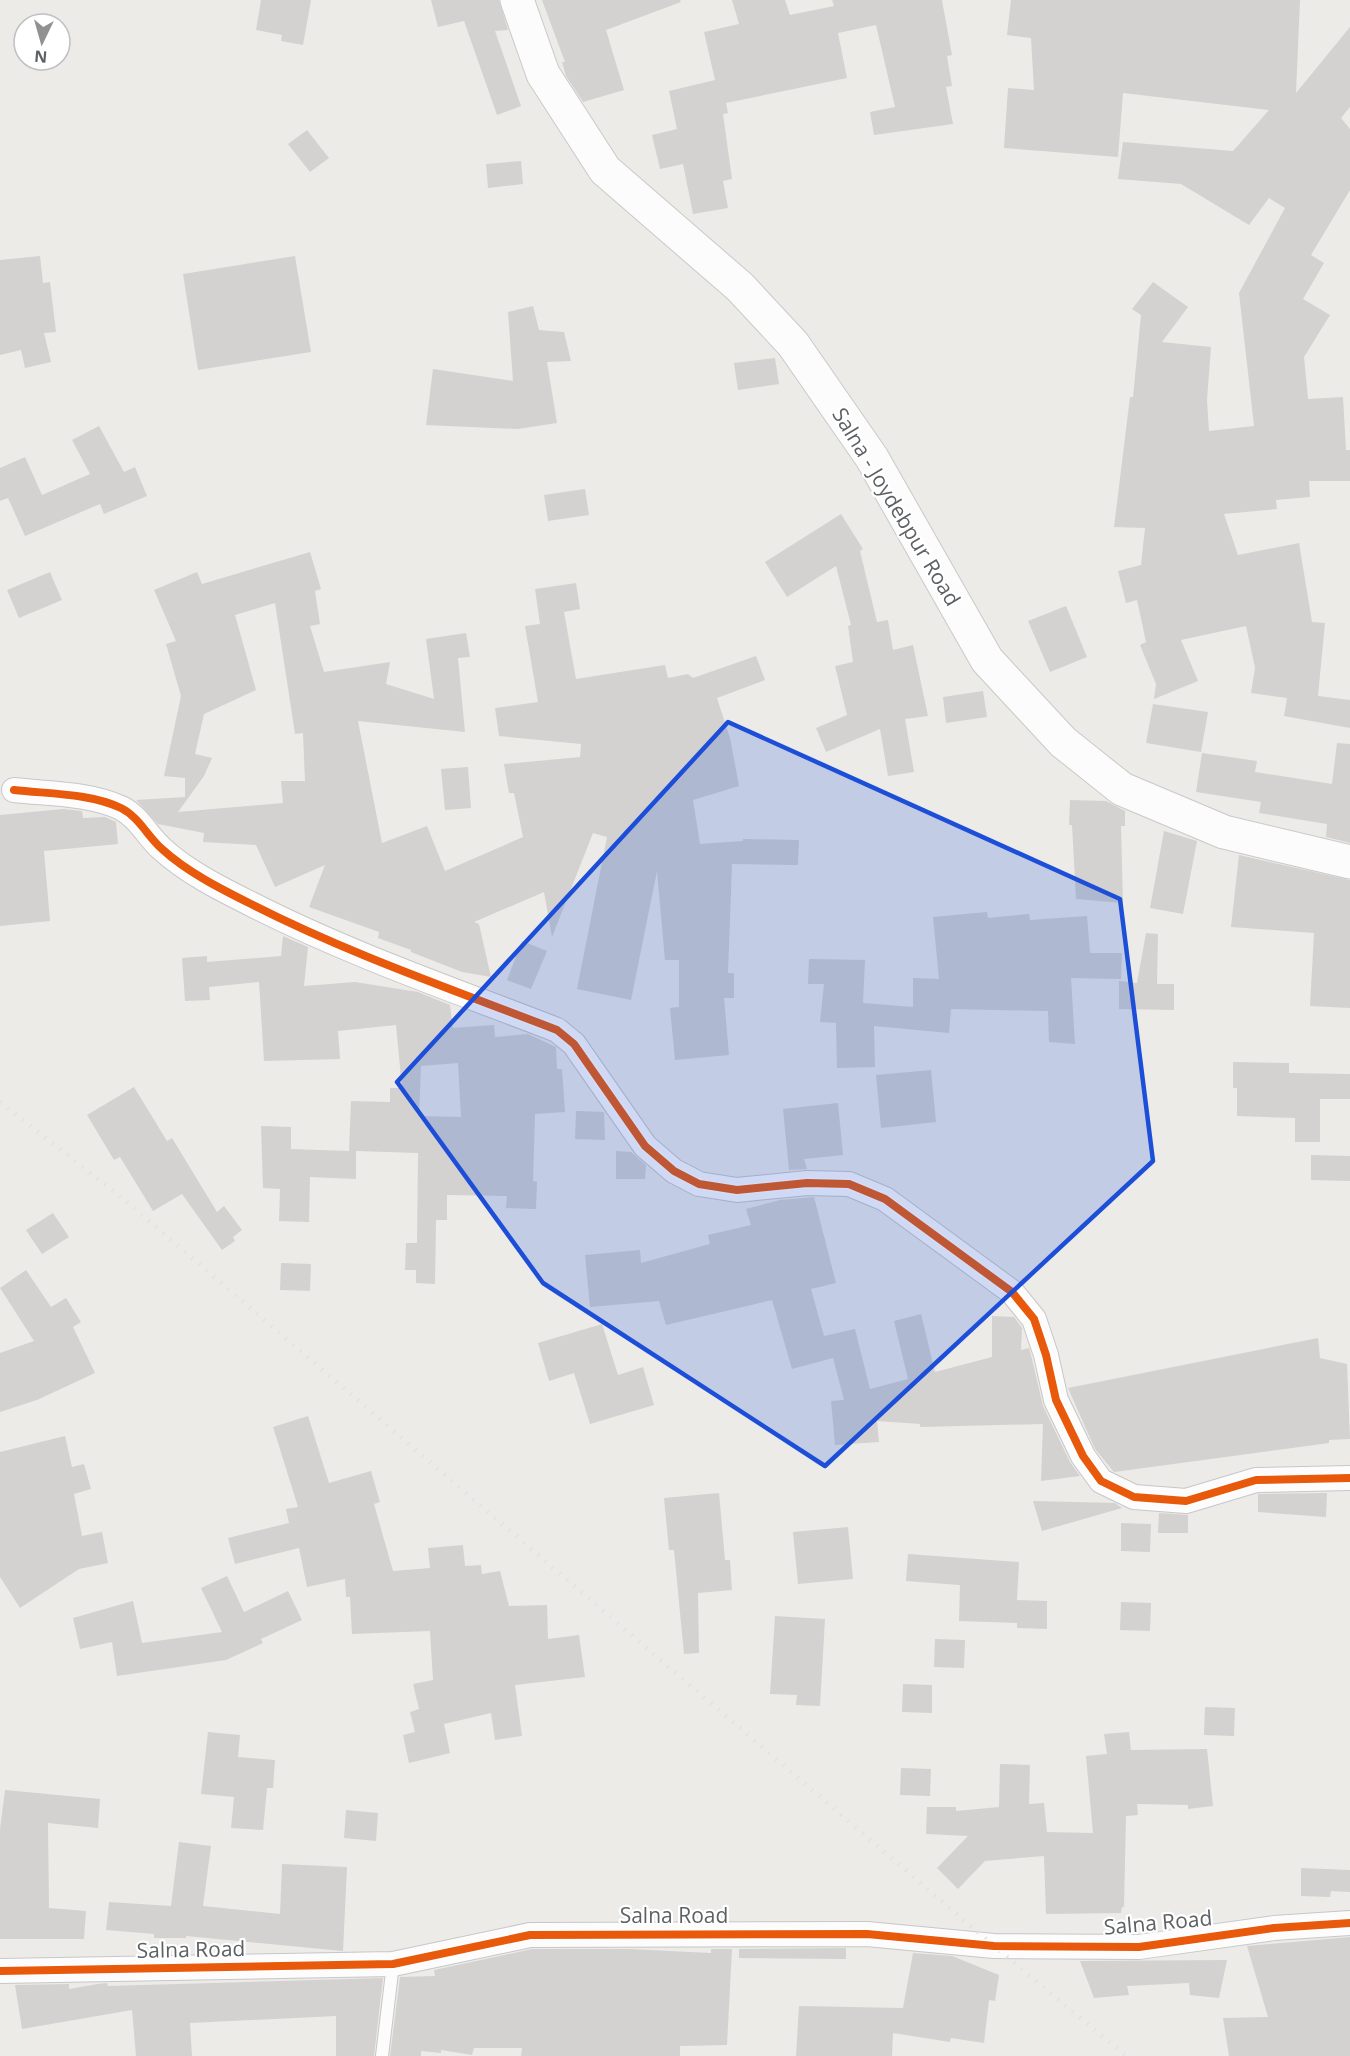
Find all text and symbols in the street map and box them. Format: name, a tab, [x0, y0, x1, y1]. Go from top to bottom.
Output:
north arrow	[12, 12, 72, 72]
text: N	[33, 45, 48, 68]
street label: Salna - Joydebpur Road	[826, 402, 967, 611]
street label: Salna Road	[620, 1901, 728, 1929]
street label: Salna Road	[1103, 1903, 1213, 1941]
street label: Salna Road	[136, 1934, 246, 1964]

